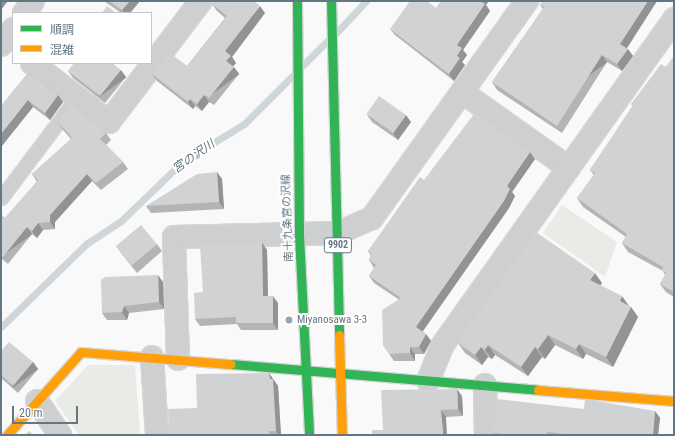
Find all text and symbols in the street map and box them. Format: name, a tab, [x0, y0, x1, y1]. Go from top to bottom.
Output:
legend	[12, 12, 152, 64]
text: 順調	[50, 23, 74, 37]
text: 混雑	[50, 43, 74, 57]
water label: 宮の沢川	[170, 137, 218, 177]
street label: 南十九条宮の沢線	[280, 174, 296, 262]
road number: 9902	[323, 237, 353, 253]
place label: Miyanosawa 3-3	[297, 313, 367, 327]
marker: Miyanosawa 3-3	[284, 315, 294, 325]
scale bar	[14, 398, 80, 424]
text: 20 m	[19, 406, 43, 420]

